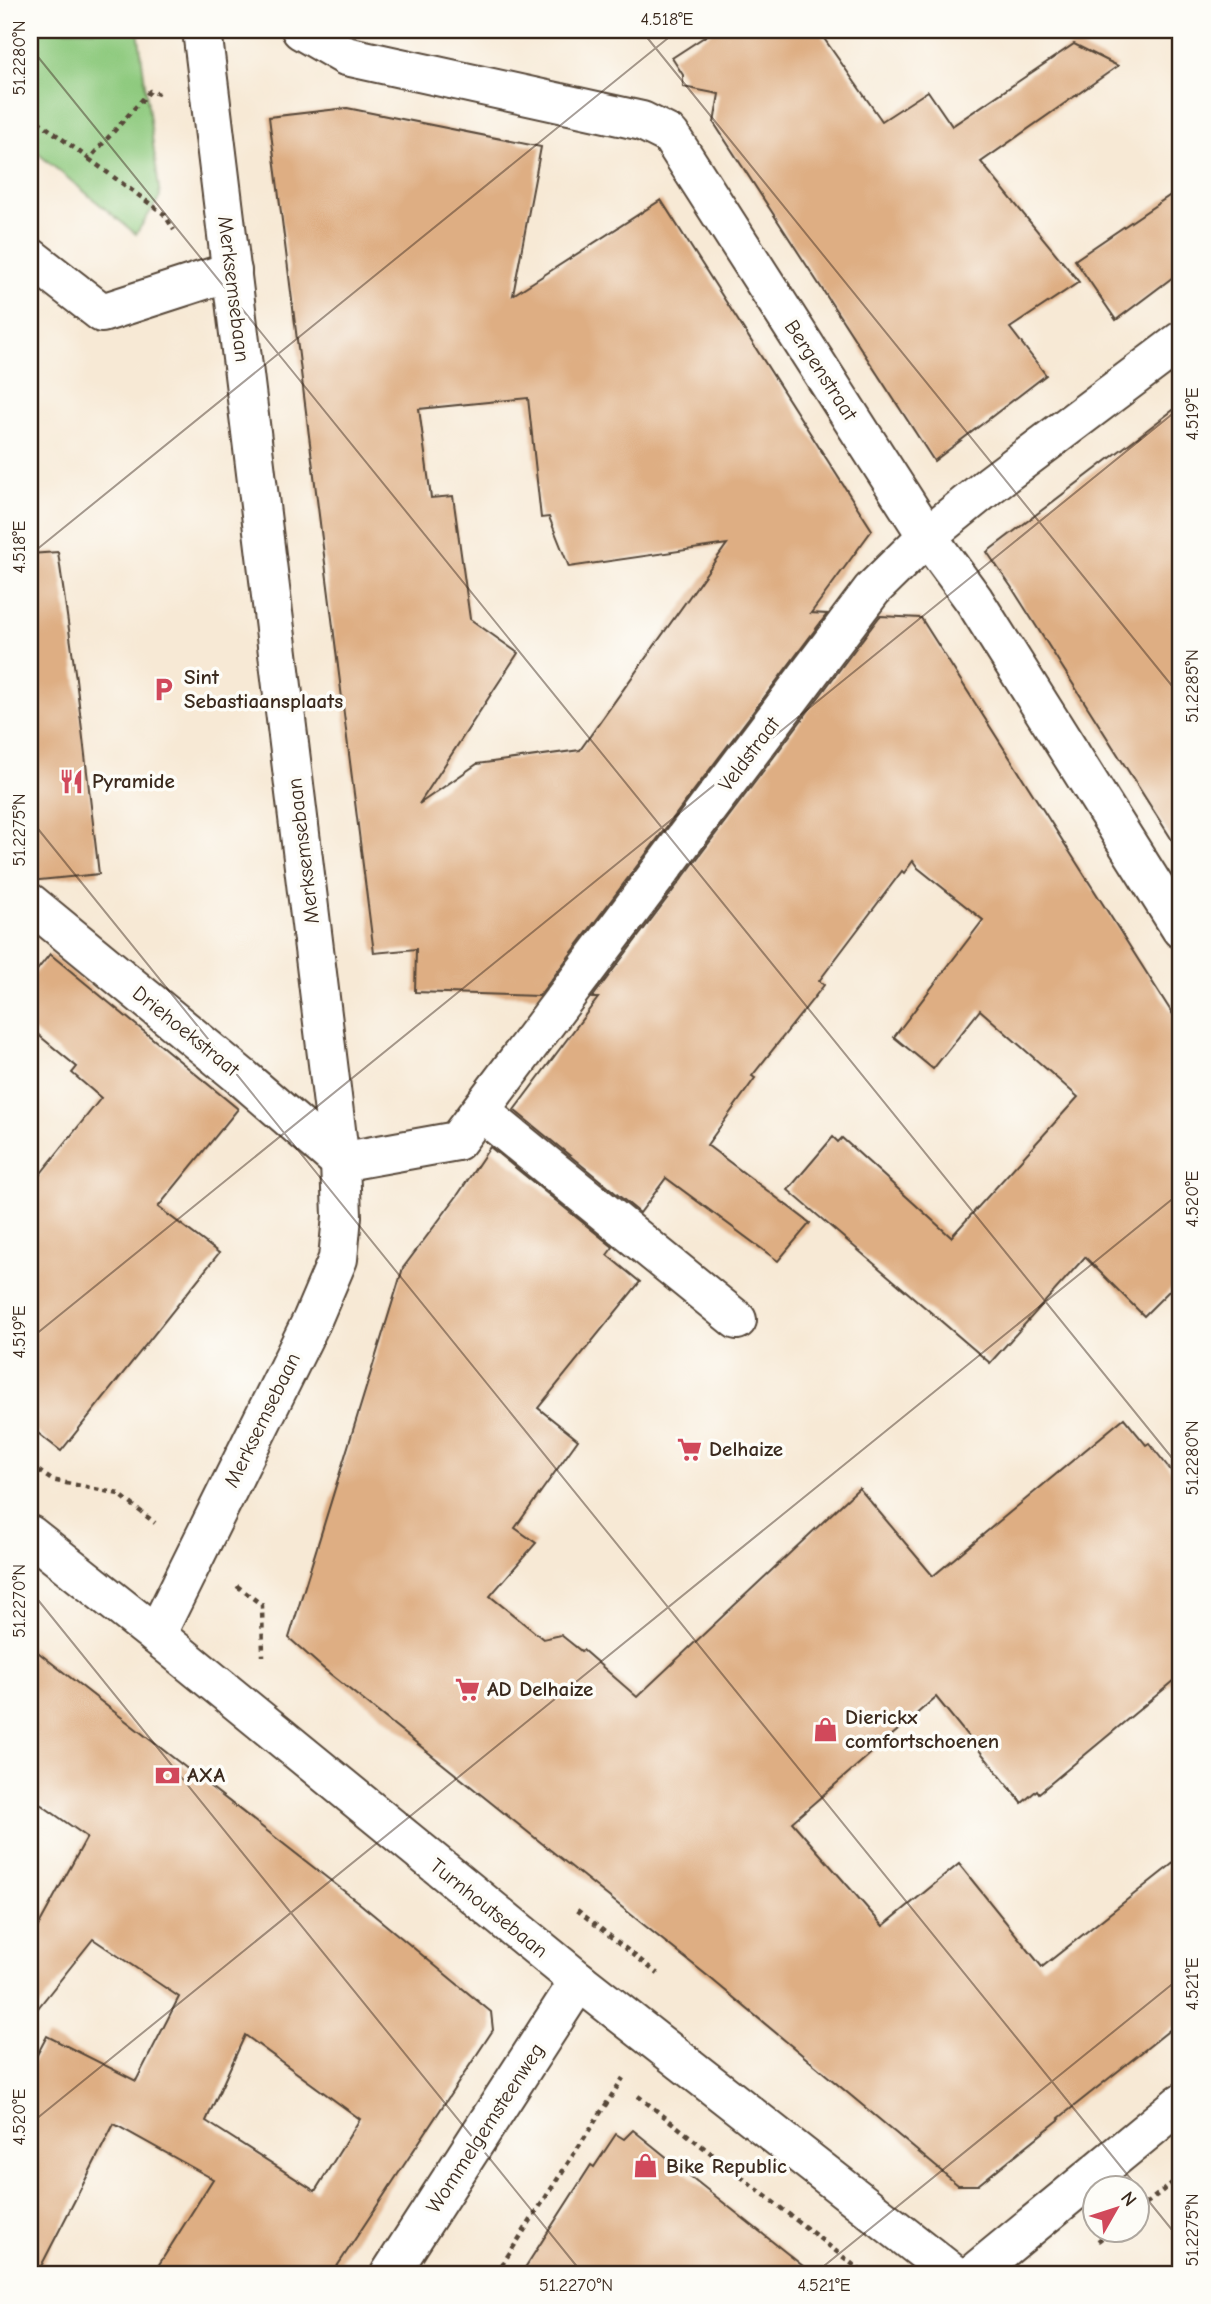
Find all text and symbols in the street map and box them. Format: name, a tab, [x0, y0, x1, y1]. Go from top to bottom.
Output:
text: 4.518°E	[641, 9, 694, 30]
text: 51.2280°N	[9, 21, 30, 96]
street label: Merksemsebaan	[213, 215, 255, 363]
street label: Bergenstraat	[780, 315, 863, 426]
text: 4.519°E	[1182, 387, 1203, 441]
text: 4.518°E	[9, 520, 30, 573]
text: 51.2285°N	[1182, 649, 1203, 723]
place label: Sint Sebastiaansplaats	[184, 665, 343, 713]
parking icon: Sint Sebastiaansplaats	[150, 675, 178, 703]
street label: Veldstraat	[713, 711, 785, 796]
restaurant icon: Pyramide	[58, 767, 86, 795]
place label: Pyramide	[92, 769, 175, 793]
street label: Merksemsebaan	[282, 777, 324, 925]
text: 51.2275°N	[9, 794, 30, 867]
street label: Driehoekstraat	[128, 981, 245, 1082]
text: 4.520°E	[1182, 1170, 1203, 1227]
text: 4.519°E	[9, 1305, 30, 1359]
street label: Merksemsebaan	[219, 1349, 305, 1491]
text: 51.2280°N	[1182, 1421, 1203, 1496]
supermarket icon: Delhaize	[675, 1435, 703, 1463]
place label: Delhaize	[709, 1437, 783, 1461]
text: 51.2270°N	[9, 1564, 30, 1638]
supermarket icon: AD Delhaize	[453, 1675, 481, 1703]
place label: AD Delhaize	[487, 1677, 593, 1701]
place label: Dierickx comfortschoenen	[845, 1705, 999, 1753]
shop icon: Dierickx comfortschoenen	[811, 1715, 839, 1743]
bank icon: AXA	[153, 1761, 181, 1789]
place label: AXA	[187, 1763, 225, 1787]
street label: Turnhoutsebaan	[425, 1853, 553, 1963]
text: 4.521°E	[1182, 1957, 1203, 2011]
street label: Wommelgemsteenweg	[421, 2038, 549, 2218]
text: 4.520°E	[9, 2088, 30, 2145]
shop icon: Bike Republic	[632, 2152, 660, 2180]
place label: Bike Republic	[666, 2154, 787, 2178]
north arrow	[1082, 2174, 1152, 2244]
text: N	[1116, 2187, 1141, 2211]
text: 51.2275°N	[1182, 2194, 1203, 2267]
text: 51.2270°N	[539, 2275, 613, 2296]
text: 4.521°E	[797, 2275, 851, 2296]

